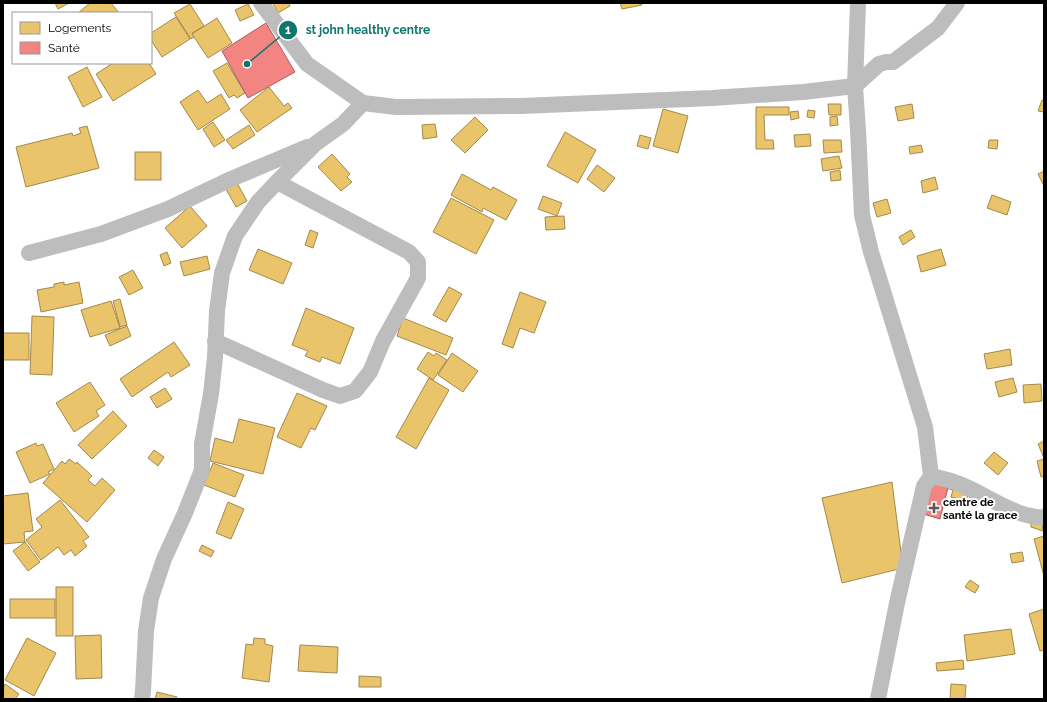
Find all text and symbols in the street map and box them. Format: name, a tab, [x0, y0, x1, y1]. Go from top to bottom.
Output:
legend	[12, 12, 152, 64]
callout: st john healthy centre	[278, 18, 439, 42]
text: Logements	[48, 21, 111, 35]
text: 1	[285, 23, 291, 37]
text: st john healthy centre	[306, 23, 430, 37]
text: Santé	[48, 41, 80, 55]
place label: centre de santé la grace	[943, 496, 1018, 522]
marker: centre de santé la grace	[928, 502, 940, 514]

